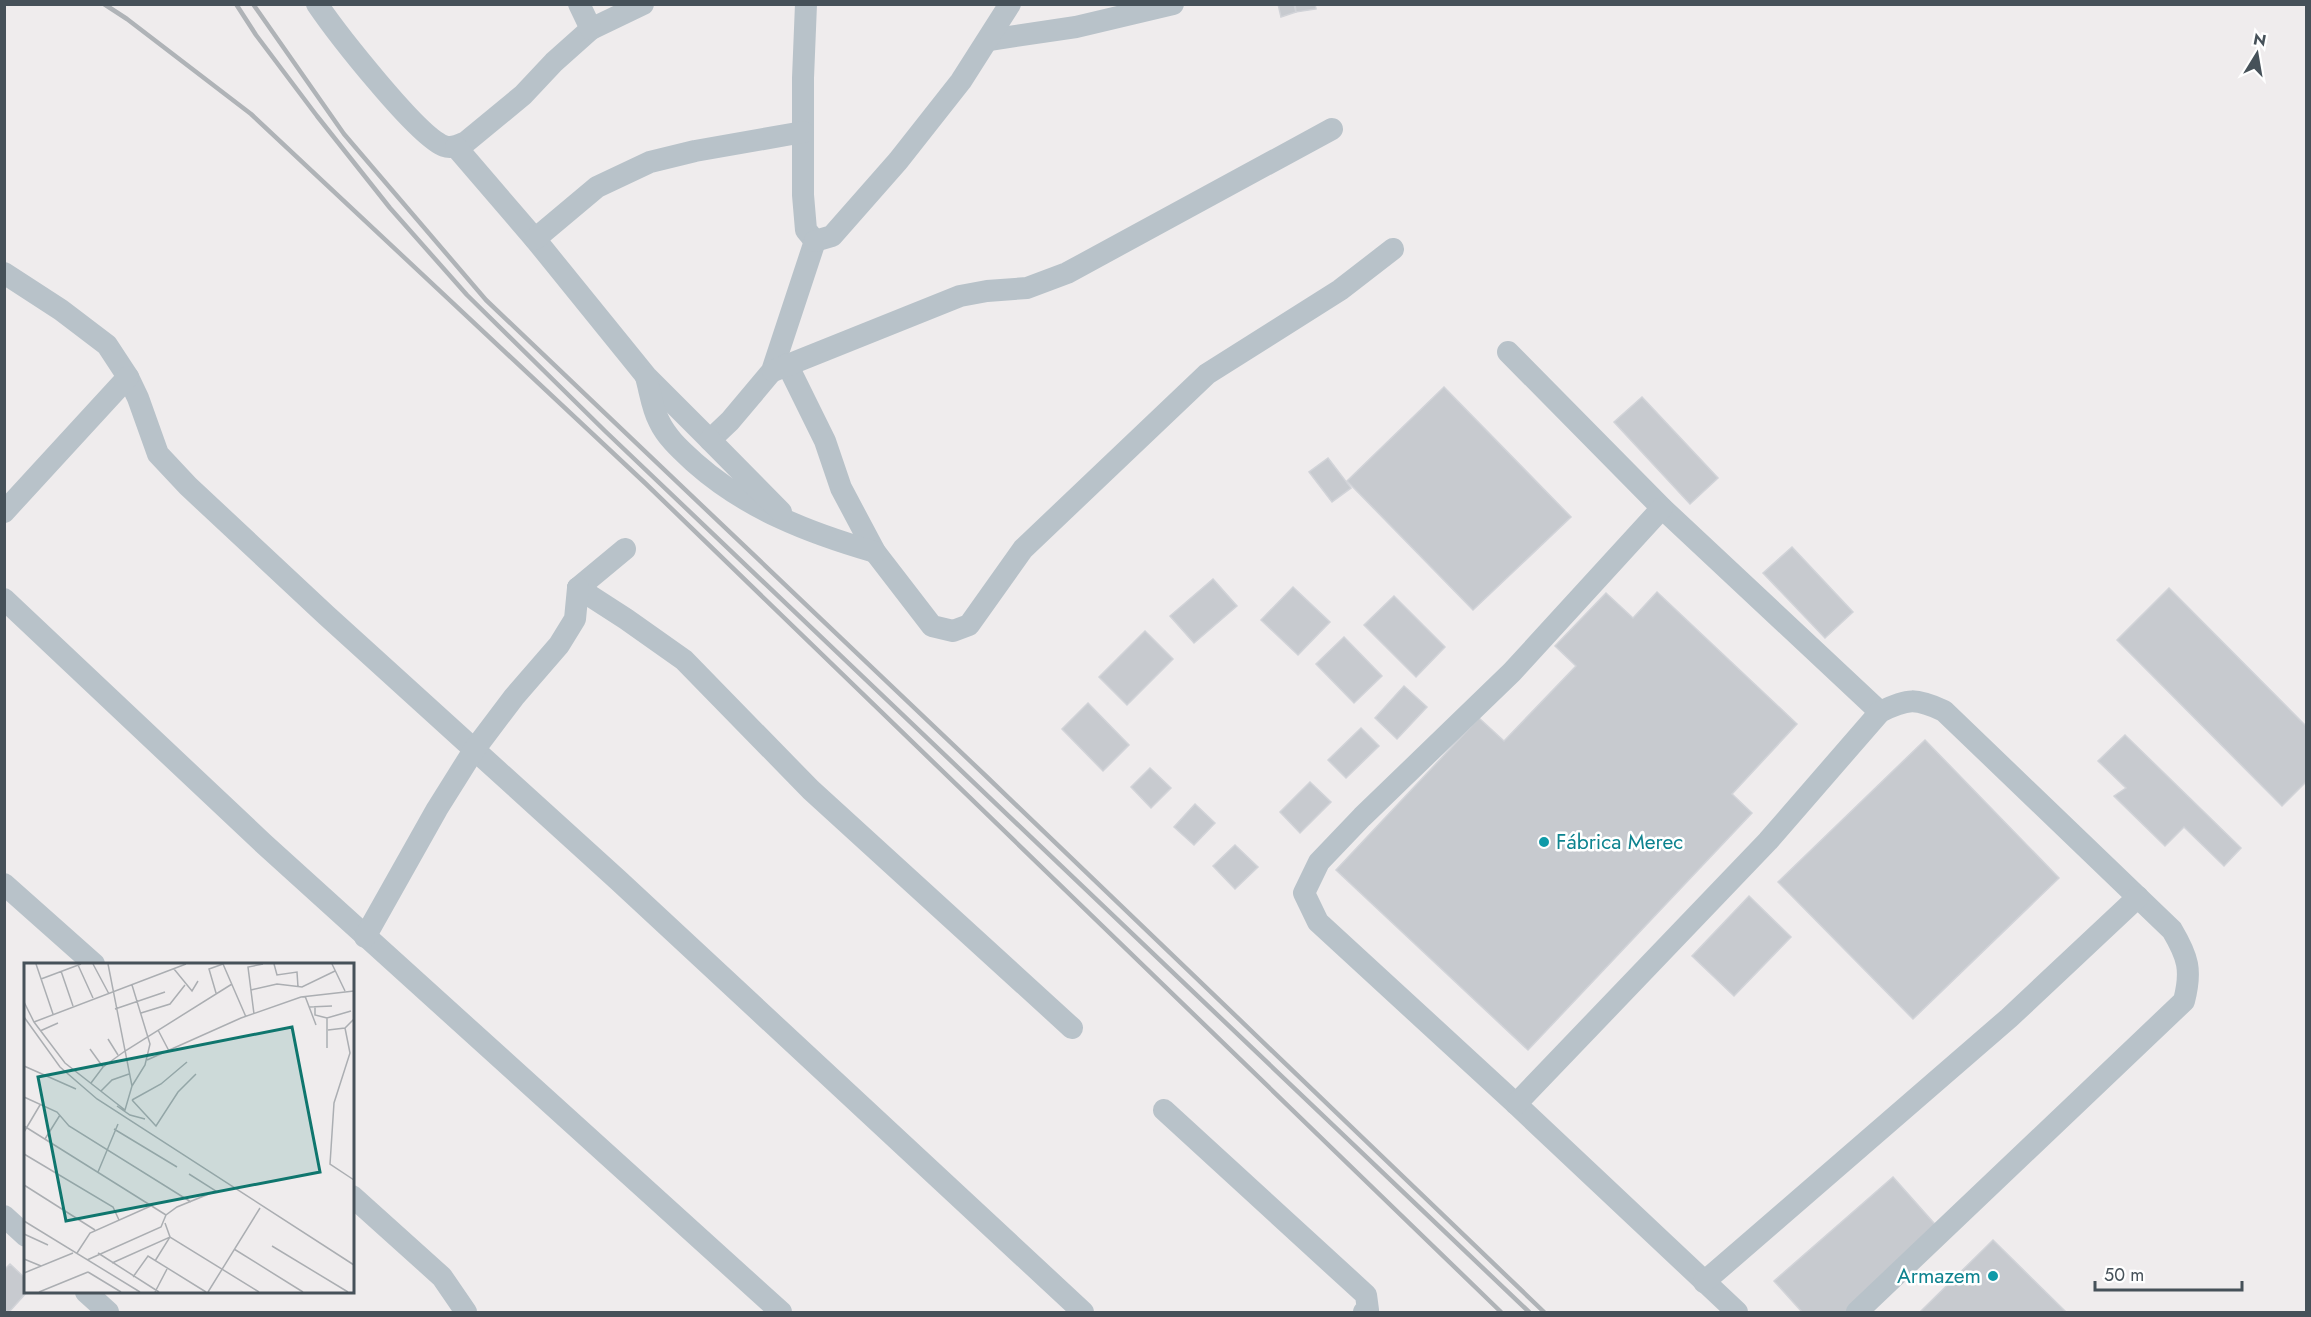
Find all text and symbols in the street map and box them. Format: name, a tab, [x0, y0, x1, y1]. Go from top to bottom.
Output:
north arrow	[2227, 24, 2287, 84]
text: N	[2251, 27, 2268, 52]
place label: Fábrica Merec	[1556, 827, 1683, 857]
marker: Fábrica Merec	[1537, 835, 1551, 849]
inset map	[24, 963, 354, 1293]
scale bar	[2095, 1254, 2242, 1292]
place label: Armazem	[1897, 1261, 1981, 1291]
text: 50 m	[2104, 1262, 2144, 1288]
marker: Armazem	[1986, 1269, 2000, 1283]

